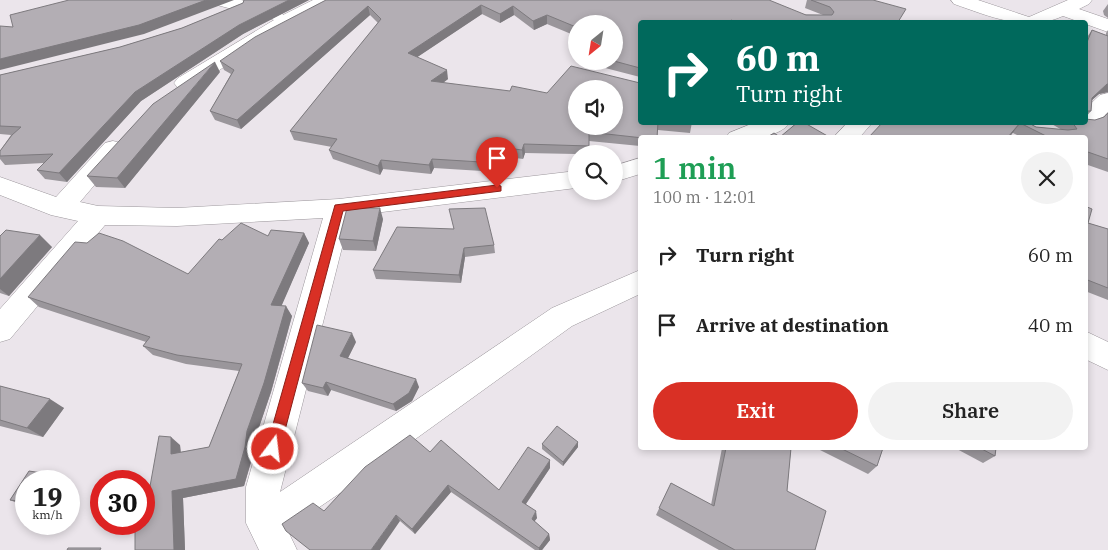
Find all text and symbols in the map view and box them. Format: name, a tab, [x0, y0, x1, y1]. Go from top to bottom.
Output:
north arrow	[568, 15, 622, 70]
map controls	[568, 15, 623, 200]
text: 60 m	[736, 35, 820, 81]
icon: right	[653, 40, 718, 105]
text: Turn right	[736, 79, 843, 108]
button: sound	[568, 80, 623, 135]
pin	[476, 137, 518, 188]
icon: arrive	[483, 144, 511, 172]
button: search	[568, 145, 623, 200]
text: 1 min	[653, 148, 736, 187]
button: close	[1021, 152, 1073, 204]
text: 100 m · 12:01	[653, 187, 756, 207]
icon: right	[653, 241, 681, 269]
text: Turn right	[696, 243, 794, 267]
text: 60 m	[1028, 243, 1073, 267]
icon: arrive	[653, 311, 681, 339]
text: Arrive at destination	[696, 313, 889, 337]
text: 40 m	[1028, 313, 1073, 337]
button: Exit	[653, 382, 858, 440]
button: Share	[868, 382, 1073, 440]
position arrow	[246, 422, 298, 474]
speed limit sign: 30	[90, 470, 155, 535]
text: 19	[32, 480, 63, 513]
text: km/h	[32, 507, 63, 522]

